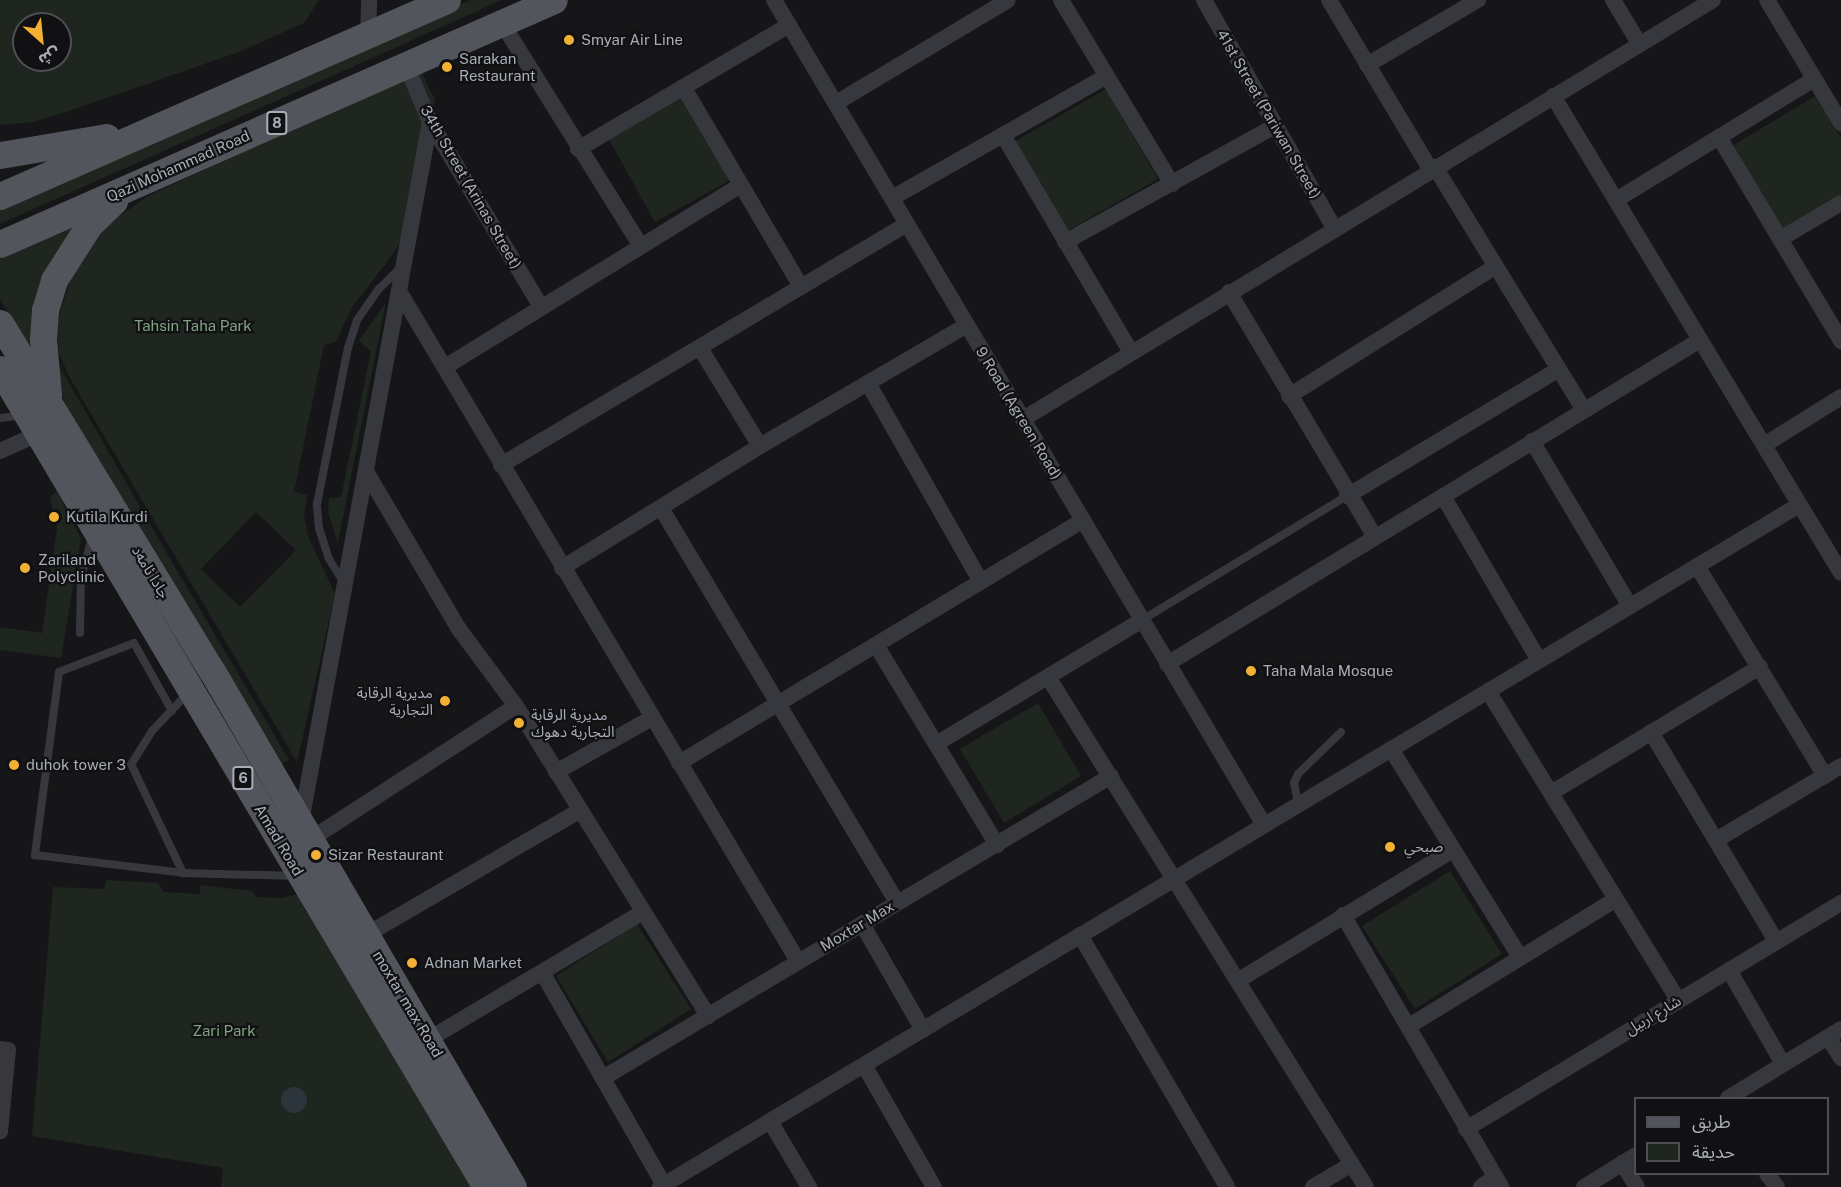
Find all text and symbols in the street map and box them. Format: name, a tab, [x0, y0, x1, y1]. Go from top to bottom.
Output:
north arrow	[12, 12, 72, 72]
street label: 41st Street (Pariwan Street)	[1213, 26, 1325, 202]
place label: Smyar Air Line	[581, 31, 683, 49]
marker: Smyar Air Line	[562, 33, 576, 47]
text: ش	[35, 43, 64, 70]
place label: Sarakan Restaurant	[459, 49, 536, 84]
marker: Sarakan Restaurant	[440, 60, 454, 74]
street label: 34th Street (Arinas Street)	[417, 102, 525, 272]
road number: 8	[265, 112, 289, 134]
street label: Qazi Mohammad Road	[104, 126, 252, 206]
park label: Tahsin Taha Park	[134, 317, 252, 335]
street label: 9 Road (Agreen Road)	[972, 343, 1066, 483]
place label: Kutila Kurdi	[66, 508, 148, 526]
marker: Kutila Kurdi	[47, 510, 61, 524]
street label: جادا ئامەد	[128, 542, 174, 602]
place label: Zariland Polyclinic	[38, 550, 105, 585]
marker: Zariland Polyclinic	[16, 559, 34, 577]
place label: Taha Mala Mosque	[1263, 662, 1393, 680]
marker: Taha Mala Mosque	[1244, 664, 1258, 678]
place label: مديرية الرقابة التجارية	[356, 683, 433, 718]
marker: مديرية الرقابة التجارية	[438, 694, 452, 708]
place label: مديرية الرقابة التجارية دهوك	[531, 705, 615, 740]
marker: مديرية الرقابة التجارية دهوك	[512, 716, 526, 730]
place label: duhok tower 3	[26, 756, 126, 774]
marker: duhok tower 3	[7, 758, 21, 772]
road number: 6	[231, 767, 255, 789]
street label: Amad Road	[251, 801, 307, 879]
marker: صبحي	[1381, 838, 1399, 856]
place label: صبحي	[1404, 838, 1443, 856]
place label: Sizar Restaurant	[328, 846, 444, 864]
marker: Sizar Restaurant	[309, 848, 323, 862]
street label: Moxtar Max	[817, 897, 897, 955]
street label: moxtar max Road	[369, 947, 447, 1061]
place label: Adnan Market	[424, 954, 522, 972]
marker: Adnan Market	[405, 956, 419, 970]
street label: شارع اربيل	[1622, 991, 1684, 1039]
park label: Zari Park	[192, 1022, 256, 1040]
legend	[1634, 1097, 1829, 1175]
text: طريق	[1692, 1111, 1731, 1132]
text: حديقة	[1692, 1141, 1735, 1162]

